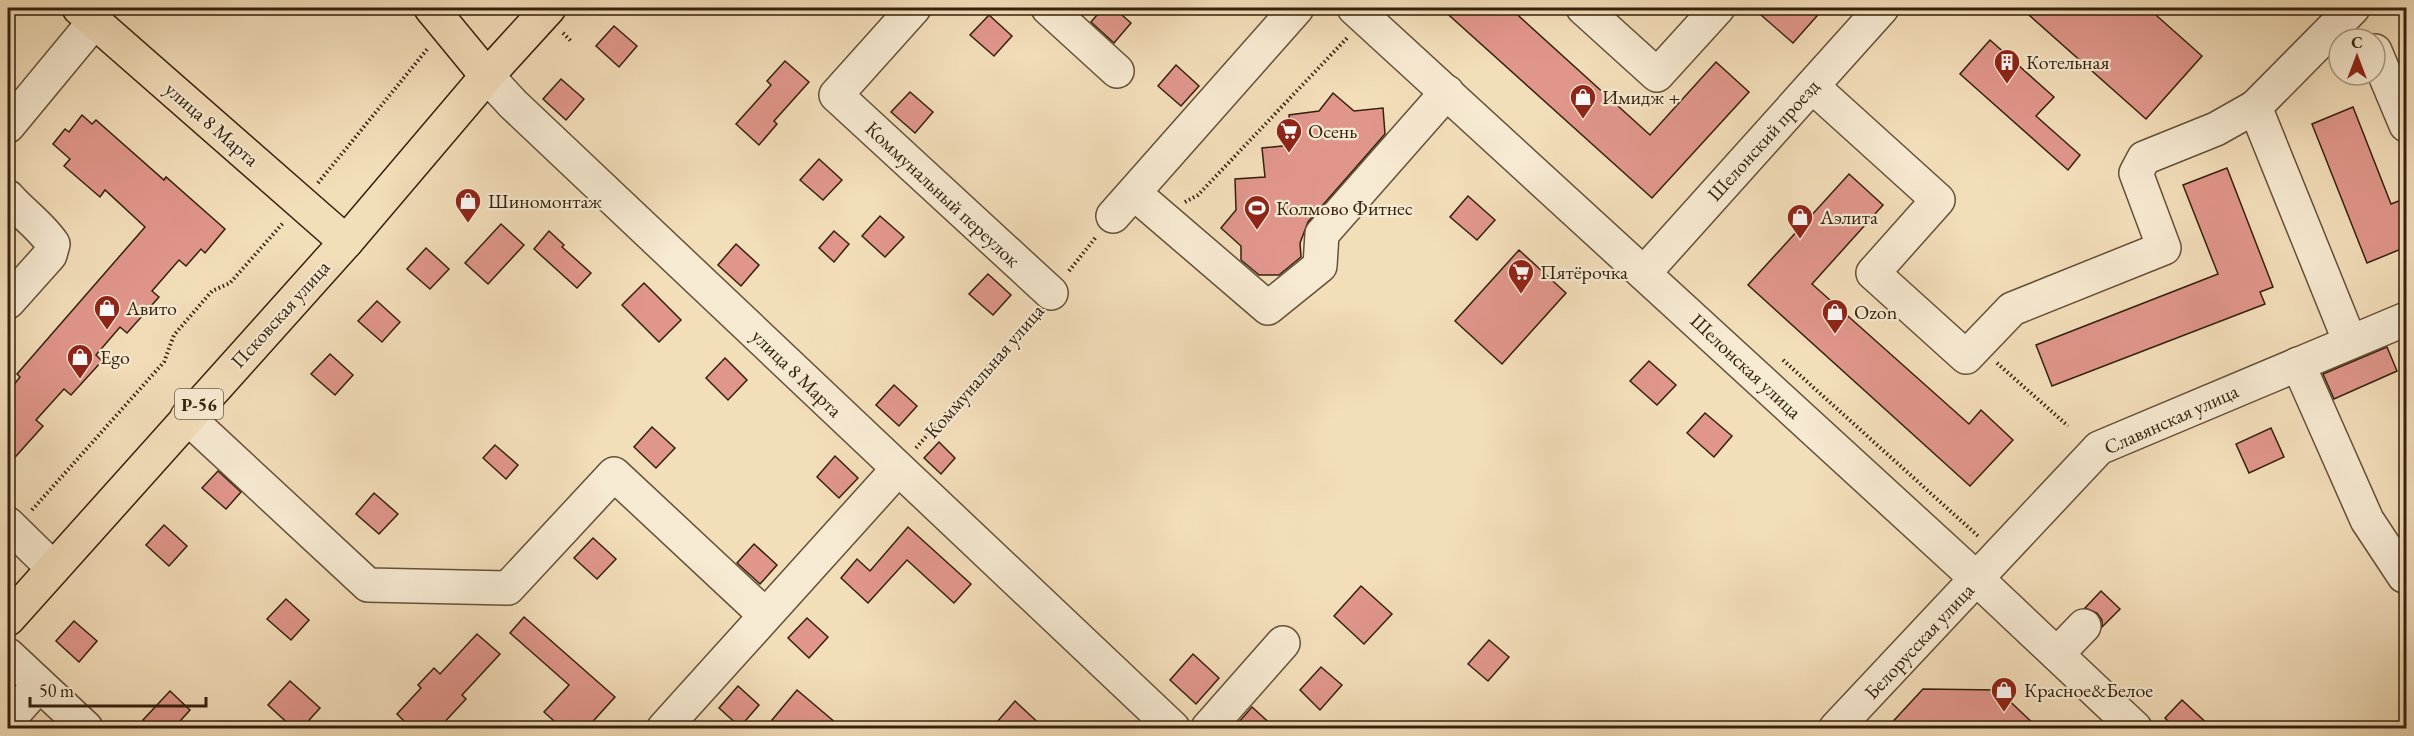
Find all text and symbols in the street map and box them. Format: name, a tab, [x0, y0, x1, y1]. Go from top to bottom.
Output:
north arrow	[2327, 27, 2387, 87]
text: С	[2351, 32, 2363, 53]
building icon: Котельная	[1992, 47, 2022, 85]
place label: Котельная	[2026, 49, 2110, 75]
street label: Шелонский проезд	[1701, 74, 1825, 206]
street label: улица 8 Марта	[160, 76, 264, 172]
shop icon: Имидж +	[1568, 82, 1598, 120]
place label: Имидж +	[1602, 84, 1680, 110]
street label: Коммунальный переулок	[860, 115, 1026, 273]
supermarket icon: Осень	[1274, 116, 1304, 154]
place label: Осень	[1308, 118, 1357, 144]
shop icon: Шиномонтаж	[453, 186, 483, 224]
place label: Шиномонтаж	[488, 188, 602, 214]
sports icon: Колмово Фитнес	[1242, 193, 1272, 231]
place label: Колмово Фитнес	[1276, 195, 1413, 221]
shop icon: Аэлита	[1785, 202, 1815, 240]
place label: Аэлита	[1819, 204, 1878, 230]
street label: Псковская улица	[225, 255, 335, 373]
supermarket icon: Пятёрочка	[1506, 257, 1536, 295]
place label: Пятёрочка	[1540, 259, 1628, 285]
shop icon: Авито	[92, 293, 122, 331]
place label: Авито	[125, 295, 177, 321]
shop icon: Ozon	[1820, 297, 1850, 335]
street label: Коммунальная улица	[918, 298, 1050, 444]
place label: Ozon	[1854, 299, 1898, 325]
street label: Шелонская улица	[1685, 308, 1807, 424]
street label: улица 8 Марта	[746, 323, 848, 423]
shop icon: Ego	[65, 342, 95, 380]
place label: Ego	[100, 344, 130, 370]
street label: Славянская улица	[2100, 378, 2242, 460]
road number: Р-56	[175, 389, 223, 419]
street label: Белорусская улица	[1858, 577, 1980, 705]
scale bar	[30, 670, 206, 708]
shop icon: Красное&Белое	[1989, 675, 2019, 713]
place label: Красное&Белое	[2024, 677, 2153, 703]
text: 50 m	[39, 679, 74, 702]

